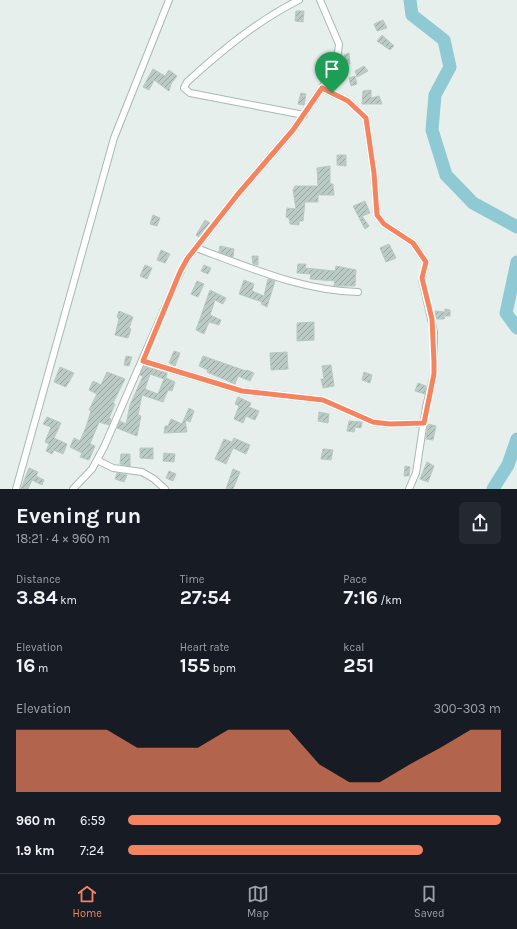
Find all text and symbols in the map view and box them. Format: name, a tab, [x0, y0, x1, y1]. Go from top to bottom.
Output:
pin	[315, 52, 349, 93]
icon: arrive	[321, 58, 343, 80]
button: share	[459, 502, 501, 544]
text: Evening run	[16, 503, 141, 529]
text: 18:21 · 4 × 960 m	[16, 531, 110, 546]
text: Distance	[16, 573, 60, 586]
text: Time	[180, 573, 204, 586]
text: Pace	[343, 573, 367, 586]
text: 3.84	[16, 586, 58, 609]
text: 27:54	[180, 586, 231, 609]
text: 7:16	[343, 586, 378, 609]
text: km	[58, 594, 77, 607]
text: /km	[378, 594, 402, 607]
text: Elevation	[16, 641, 63, 654]
text: Heart rate	[180, 641, 229, 654]
text: kcal	[343, 641, 364, 654]
text: 16	[16, 654, 35, 677]
text: 155	[180, 654, 210, 677]
text: 251	[343, 654, 374, 677]
text: m	[35, 662, 48, 675]
text: bpm	[210, 662, 236, 675]
text: Elevation	[16, 701, 71, 716]
text: 300–303 m	[433, 701, 501, 716]
text: 960 m	[16, 813, 56, 828]
text: 6:59	[80, 813, 105, 828]
text: 1.9 km	[16, 843, 55, 858]
text: 7:24	[80, 843, 104, 858]
tab: Home	[73, 883, 102, 920]
tab: Map	[247, 883, 269, 920]
tab: Saved	[414, 883, 444, 920]

